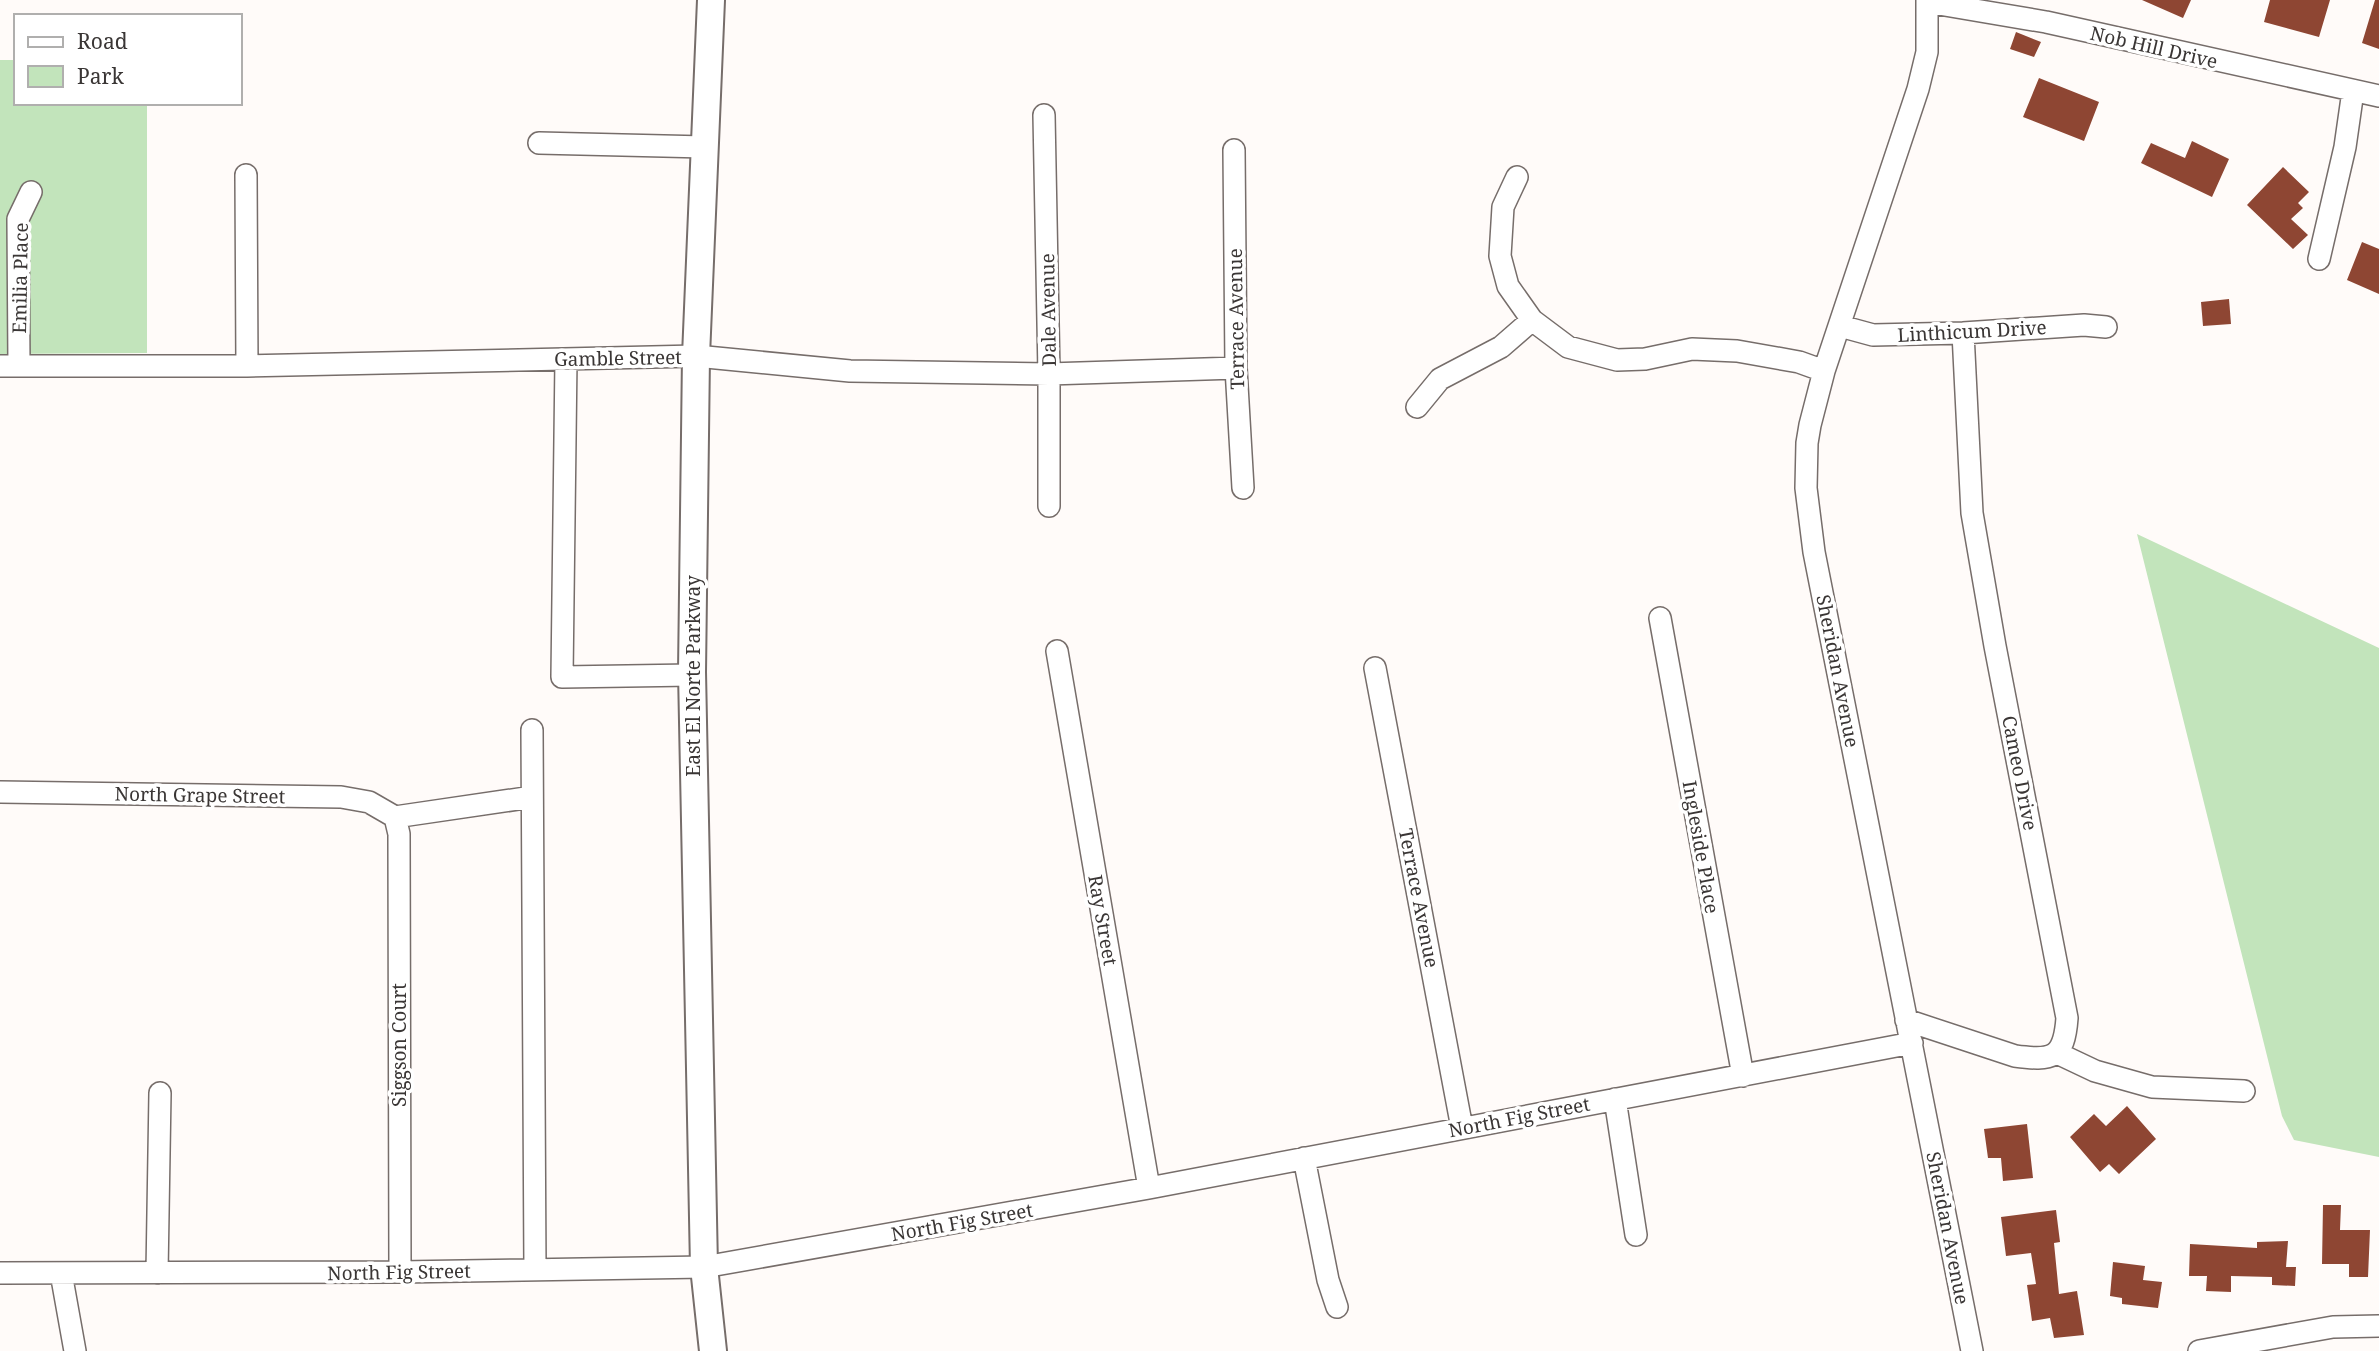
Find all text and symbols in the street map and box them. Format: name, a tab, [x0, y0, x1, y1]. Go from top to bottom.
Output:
legend	[14, 14, 242, 105]
street label: Nob Hill Drive	[2088, 20, 2220, 74]
text: Road	[77, 27, 128, 55]
text: Park	[77, 62, 124, 90]
street label: Emilia Place	[6, 222, 34, 334]
street label: Terrace Avenue	[1222, 248, 1250, 390]
street label: Dale Avenue	[1034, 253, 1062, 367]
street label: Linthicum Drive	[1897, 314, 2047, 348]
street label: Gamble Street	[554, 344, 682, 372]
street label: East El Norte Parkway	[680, 575, 706, 777]
street label: Sheridan Avenue	[1810, 592, 1866, 750]
street label: Cameo Drive	[1996, 713, 2044, 833]
street label: Ingleside Place	[1677, 779, 1725, 915]
street label: North Grape Street	[114, 781, 286, 809]
street label: Terrace Avenue	[1393, 826, 1445, 970]
street label: Ray Street	[1082, 873, 1124, 968]
street label: Siggson Court	[386, 983, 412, 1107]
street label: North Fig Street	[1446, 1090, 1592, 1143]
street label: Sheridan Avenue	[1920, 1149, 1976, 1307]
street label: North Fig Street	[889, 1197, 1035, 1247]
street label: North Fig Street	[327, 1258, 471, 1286]

